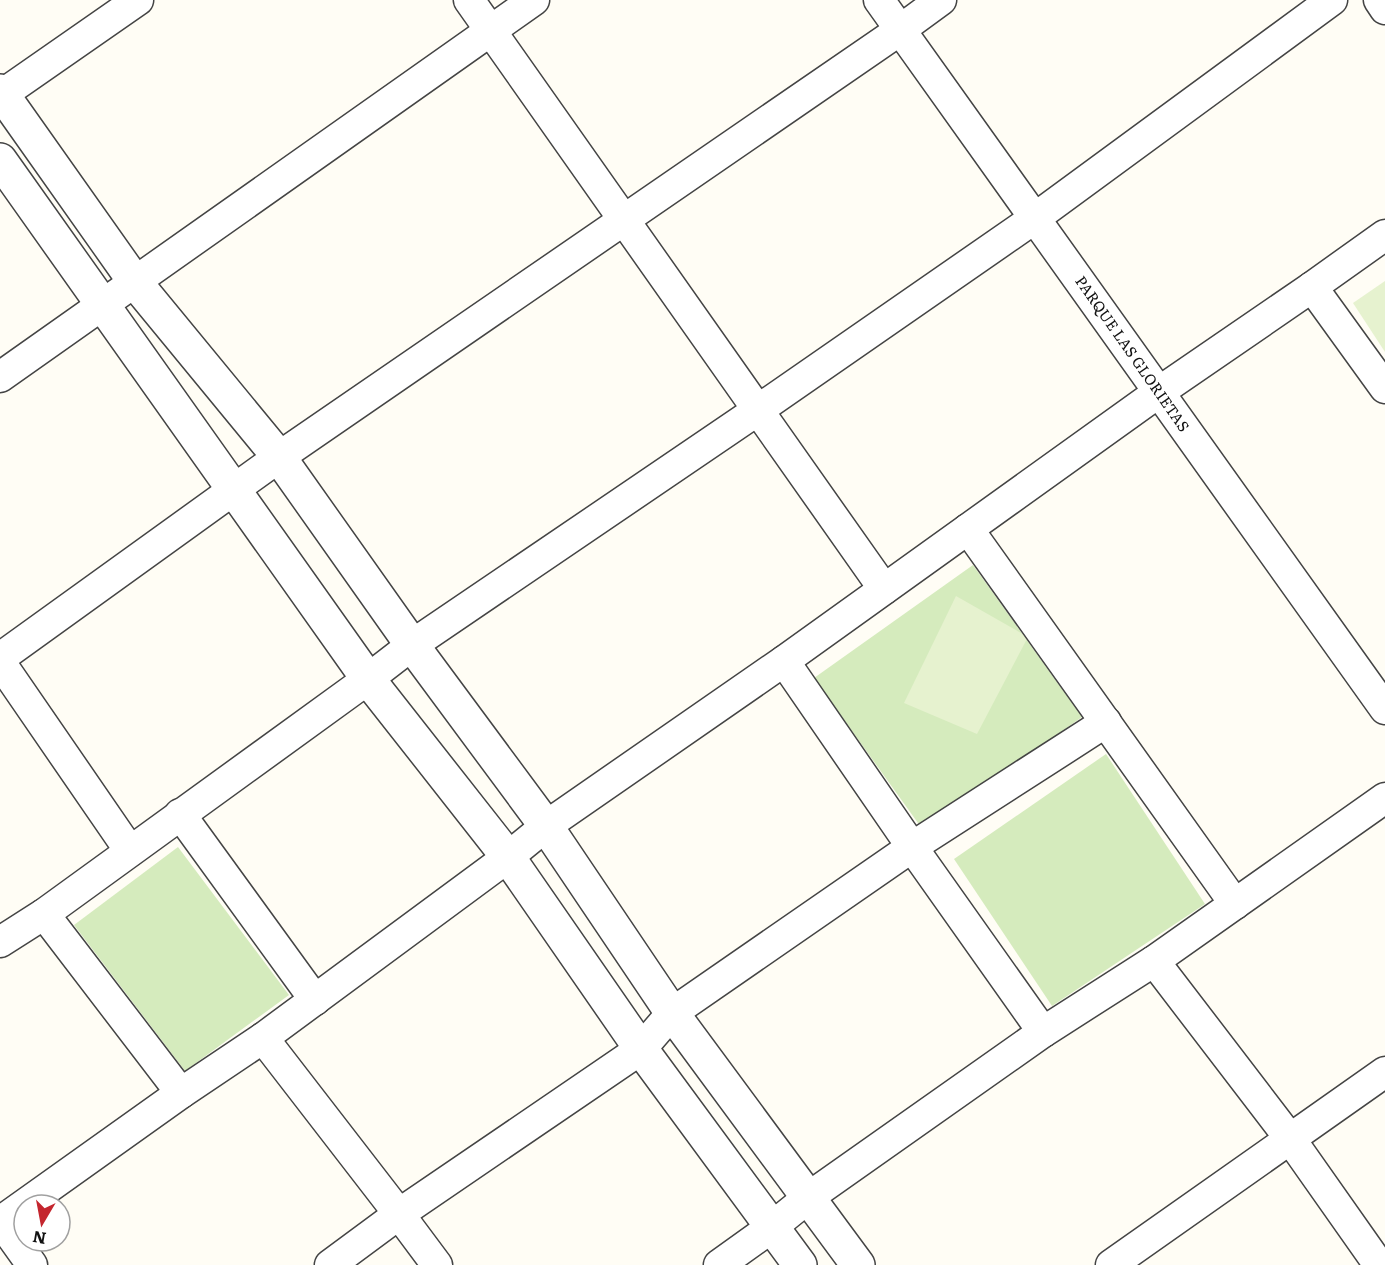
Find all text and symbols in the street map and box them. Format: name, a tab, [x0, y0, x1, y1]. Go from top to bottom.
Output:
street label: PARQUE LAS GLORIETAS	[1071, 270, 1196, 436]
north arrow	[12, 1193, 72, 1253]
text: N	[31, 1226, 48, 1252]

